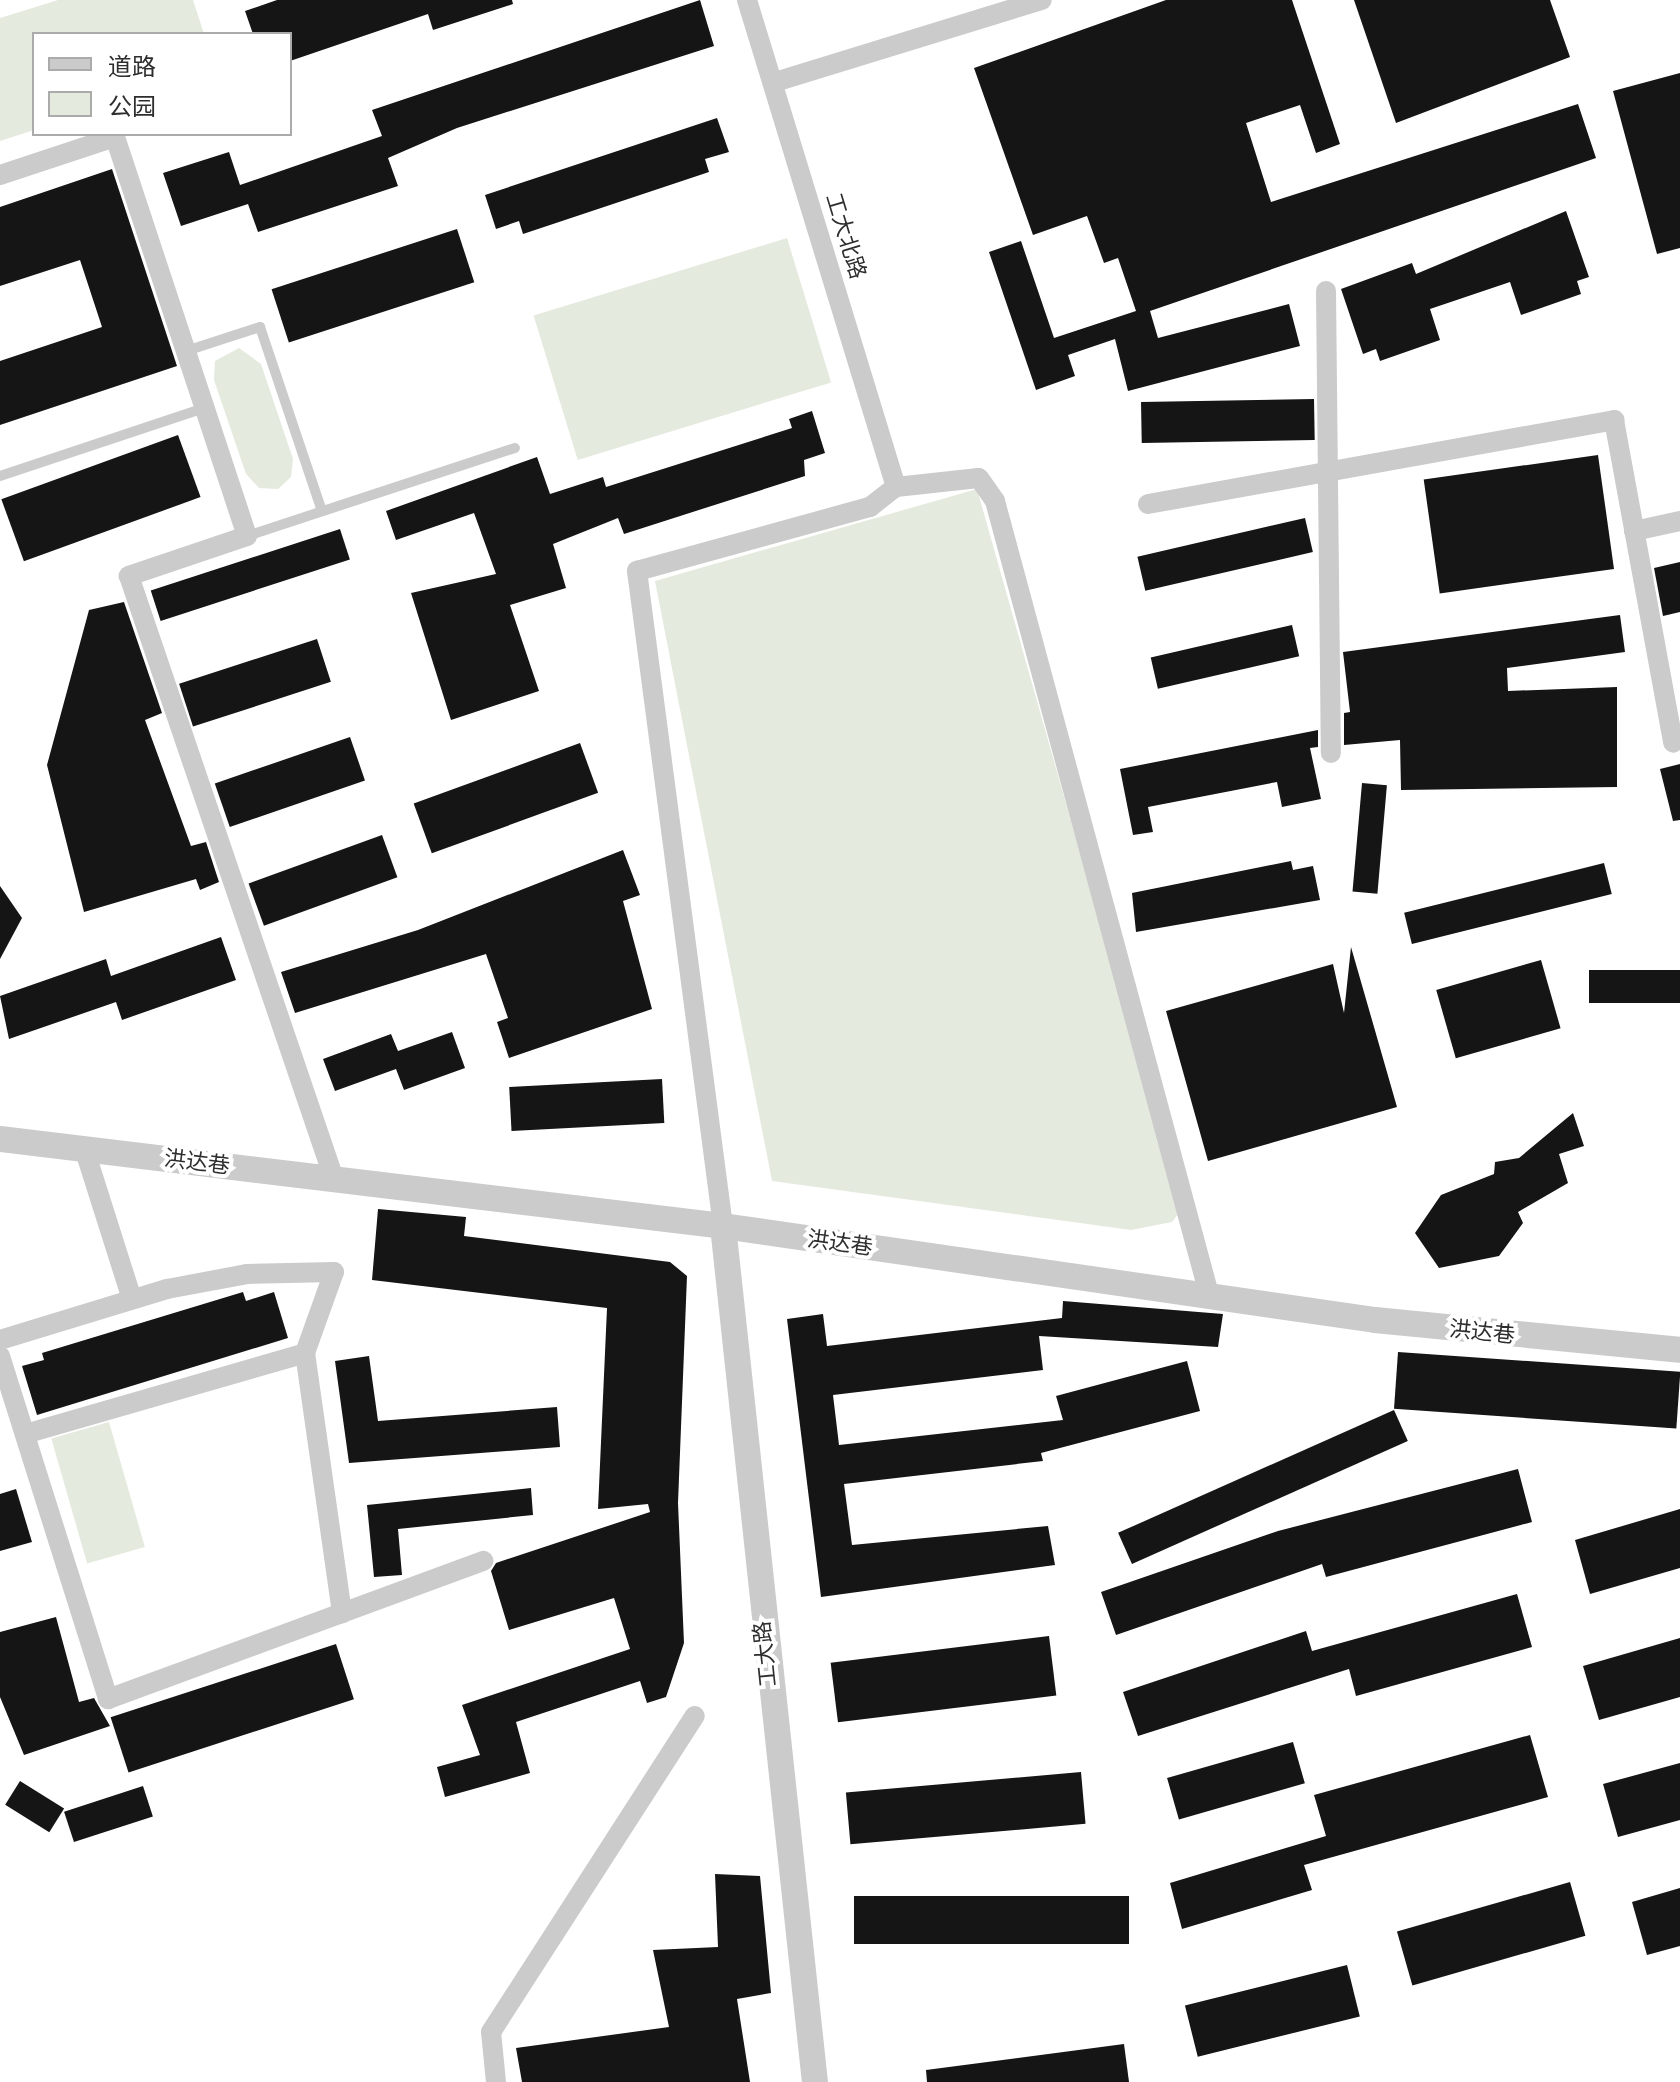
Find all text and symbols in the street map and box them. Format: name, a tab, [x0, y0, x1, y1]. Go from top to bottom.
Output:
legend	[32, 32, 292, 136]
text: 道路	[108, 51, 156, 82]
text: 公园	[108, 91, 156, 122]
street label: 工大北路	[821, 190, 871, 282]
street label: 洪达巷	[163, 1145, 231, 1179]
street label: 洪达巷	[805, 1225, 875, 1261]
street label: 洪达巷	[1448, 1315, 1516, 1349]
street label: 工大路	[748, 1620, 782, 1688]

